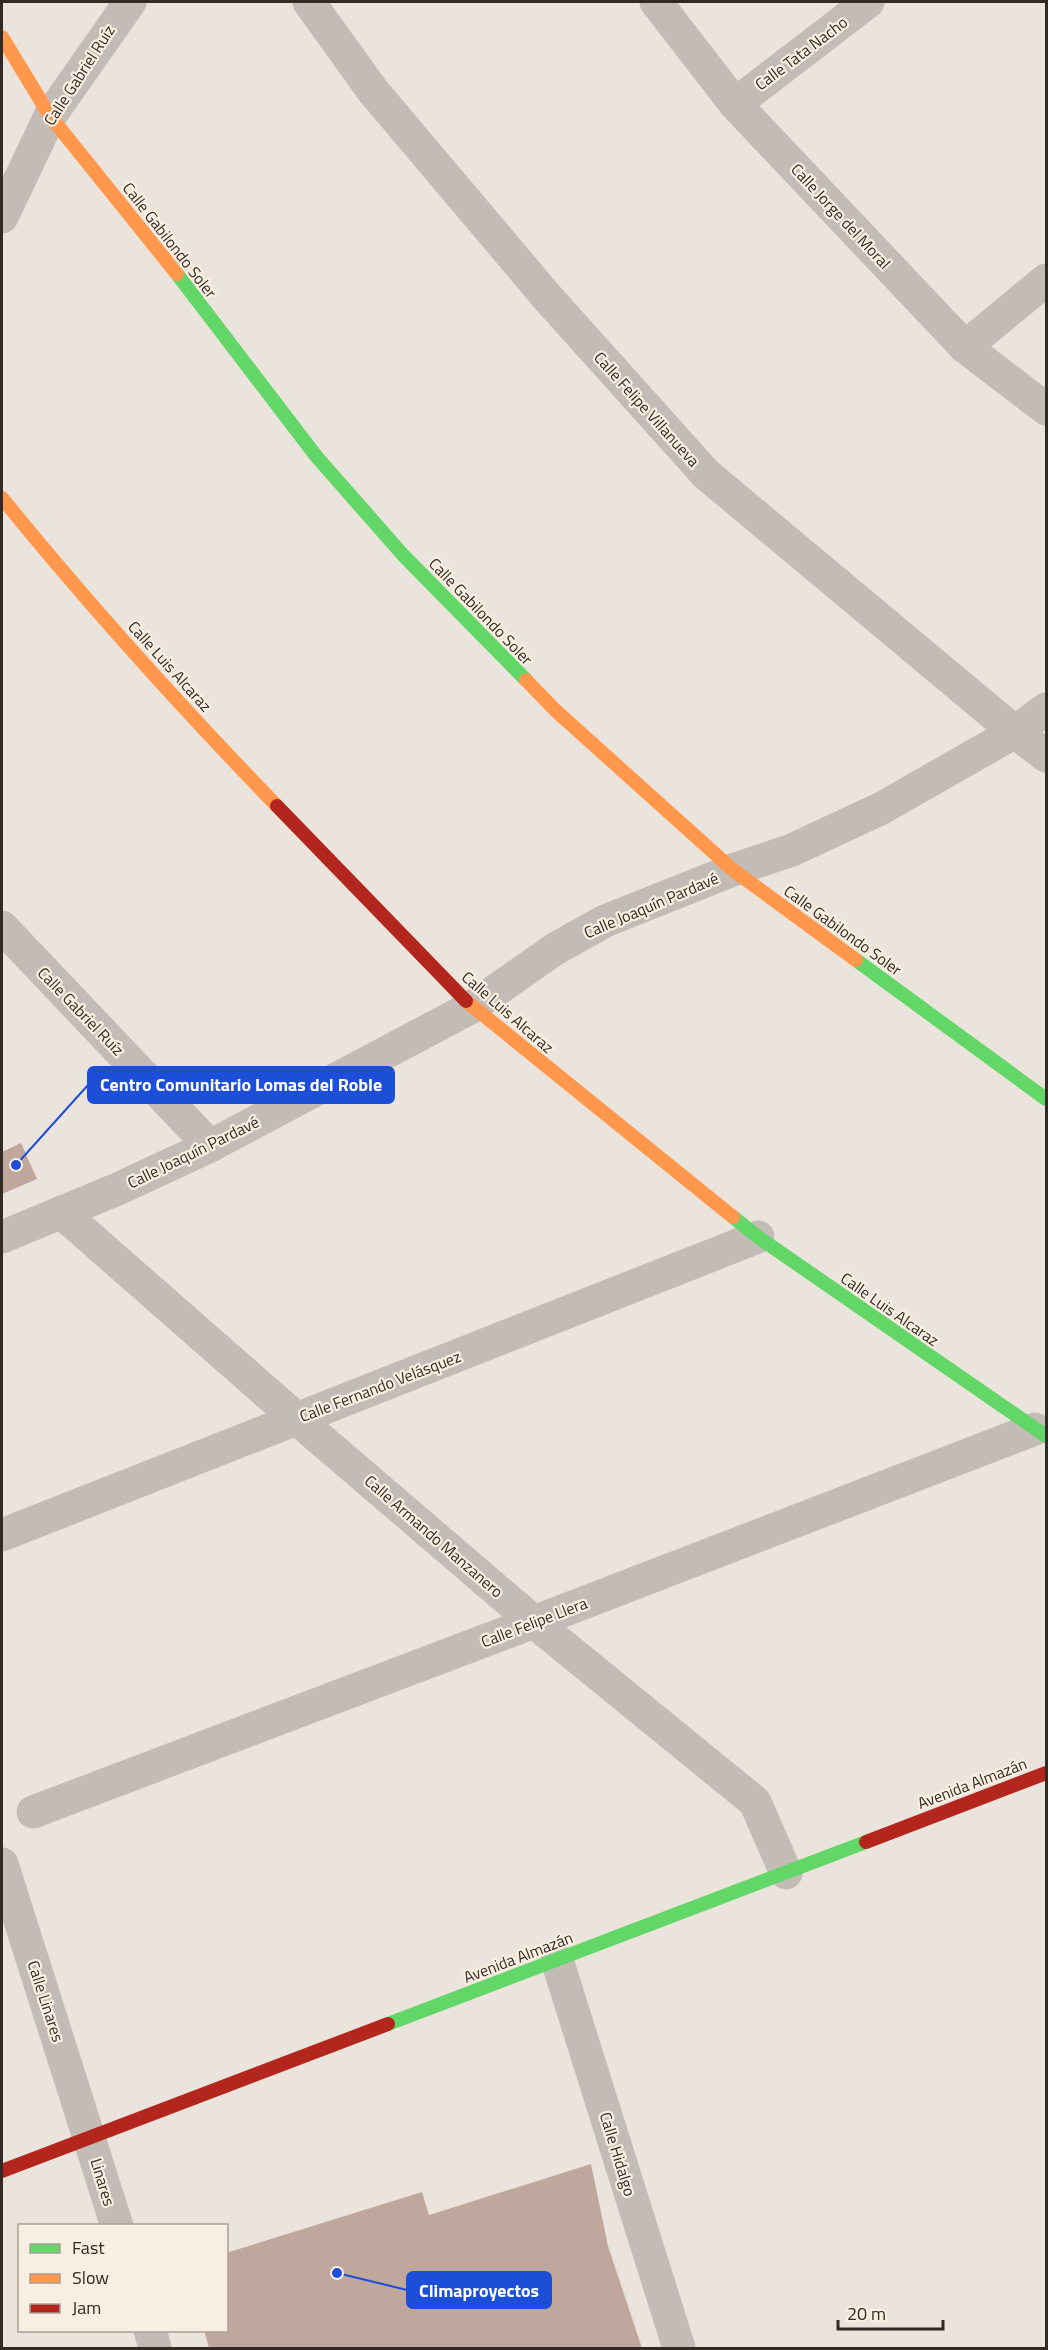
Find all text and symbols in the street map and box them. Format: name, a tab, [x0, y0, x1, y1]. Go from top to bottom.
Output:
street label: Calle Tata Nacho	[750, 10, 852, 96]
street label: Calle Gabriel Ruíz	[38, 20, 120, 130]
street label: Calle Jorge del Moral	[786, 158, 896, 274]
street label: Calle Gabilondo Soler	[117, 177, 223, 303]
street label: Calle Felipe Villanueva	[589, 346, 705, 472]
street label: Calle Gabilondo Soler	[423, 552, 539, 670]
street label: Calle Luis Alcaraz	[123, 615, 217, 717]
street label: Calle Joaquín Pardavé	[580, 866, 722, 944]
street label: Calle Gabilondo Soler	[779, 879, 908, 981]
street label: Calle Gabriel Ruíz	[32, 961, 130, 1061]
street label: Calle Luis Alcaraz	[457, 965, 559, 1059]
callout: Centro Comunitario Lomas del Roble	[88, 1067, 394, 1103]
text: Centro Comunitario Lomas del Roble	[100, 1071, 382, 1098]
street label: Calle Joaquín Pardavé	[123, 1110, 263, 1194]
street label: Calle Luis Alcaraz	[836, 1266, 944, 1352]
street label: Calle Fernando Velásquez	[296, 1344, 464, 1428]
street label: Calle Armando Manzanero	[359, 1469, 509, 1603]
street label: Calle Felipe Llera	[477, 1591, 591, 1653]
street label: Avenida Almazán	[914, 1751, 1030, 1815]
street label: Avenida Almazán	[460, 1925, 576, 1989]
street label: Calle Linares	[22, 1957, 70, 2045]
street label: Calle Hidalgo	[594, 2109, 642, 2199]
street label: Linares	[84, 2155, 122, 2209]
legend	[18, 2224, 228, 2332]
text: Fast	[72, 2234, 105, 2261]
text: Slow	[72, 2264, 109, 2291]
callout: Climaproyectos	[407, 2272, 551, 2308]
text: Climaproyectos	[419, 2277, 539, 2304]
scale bar	[838, 2293, 943, 2331]
text: Jam	[72, 2294, 101, 2321]
text: 20 m	[847, 2300, 886, 2327]

